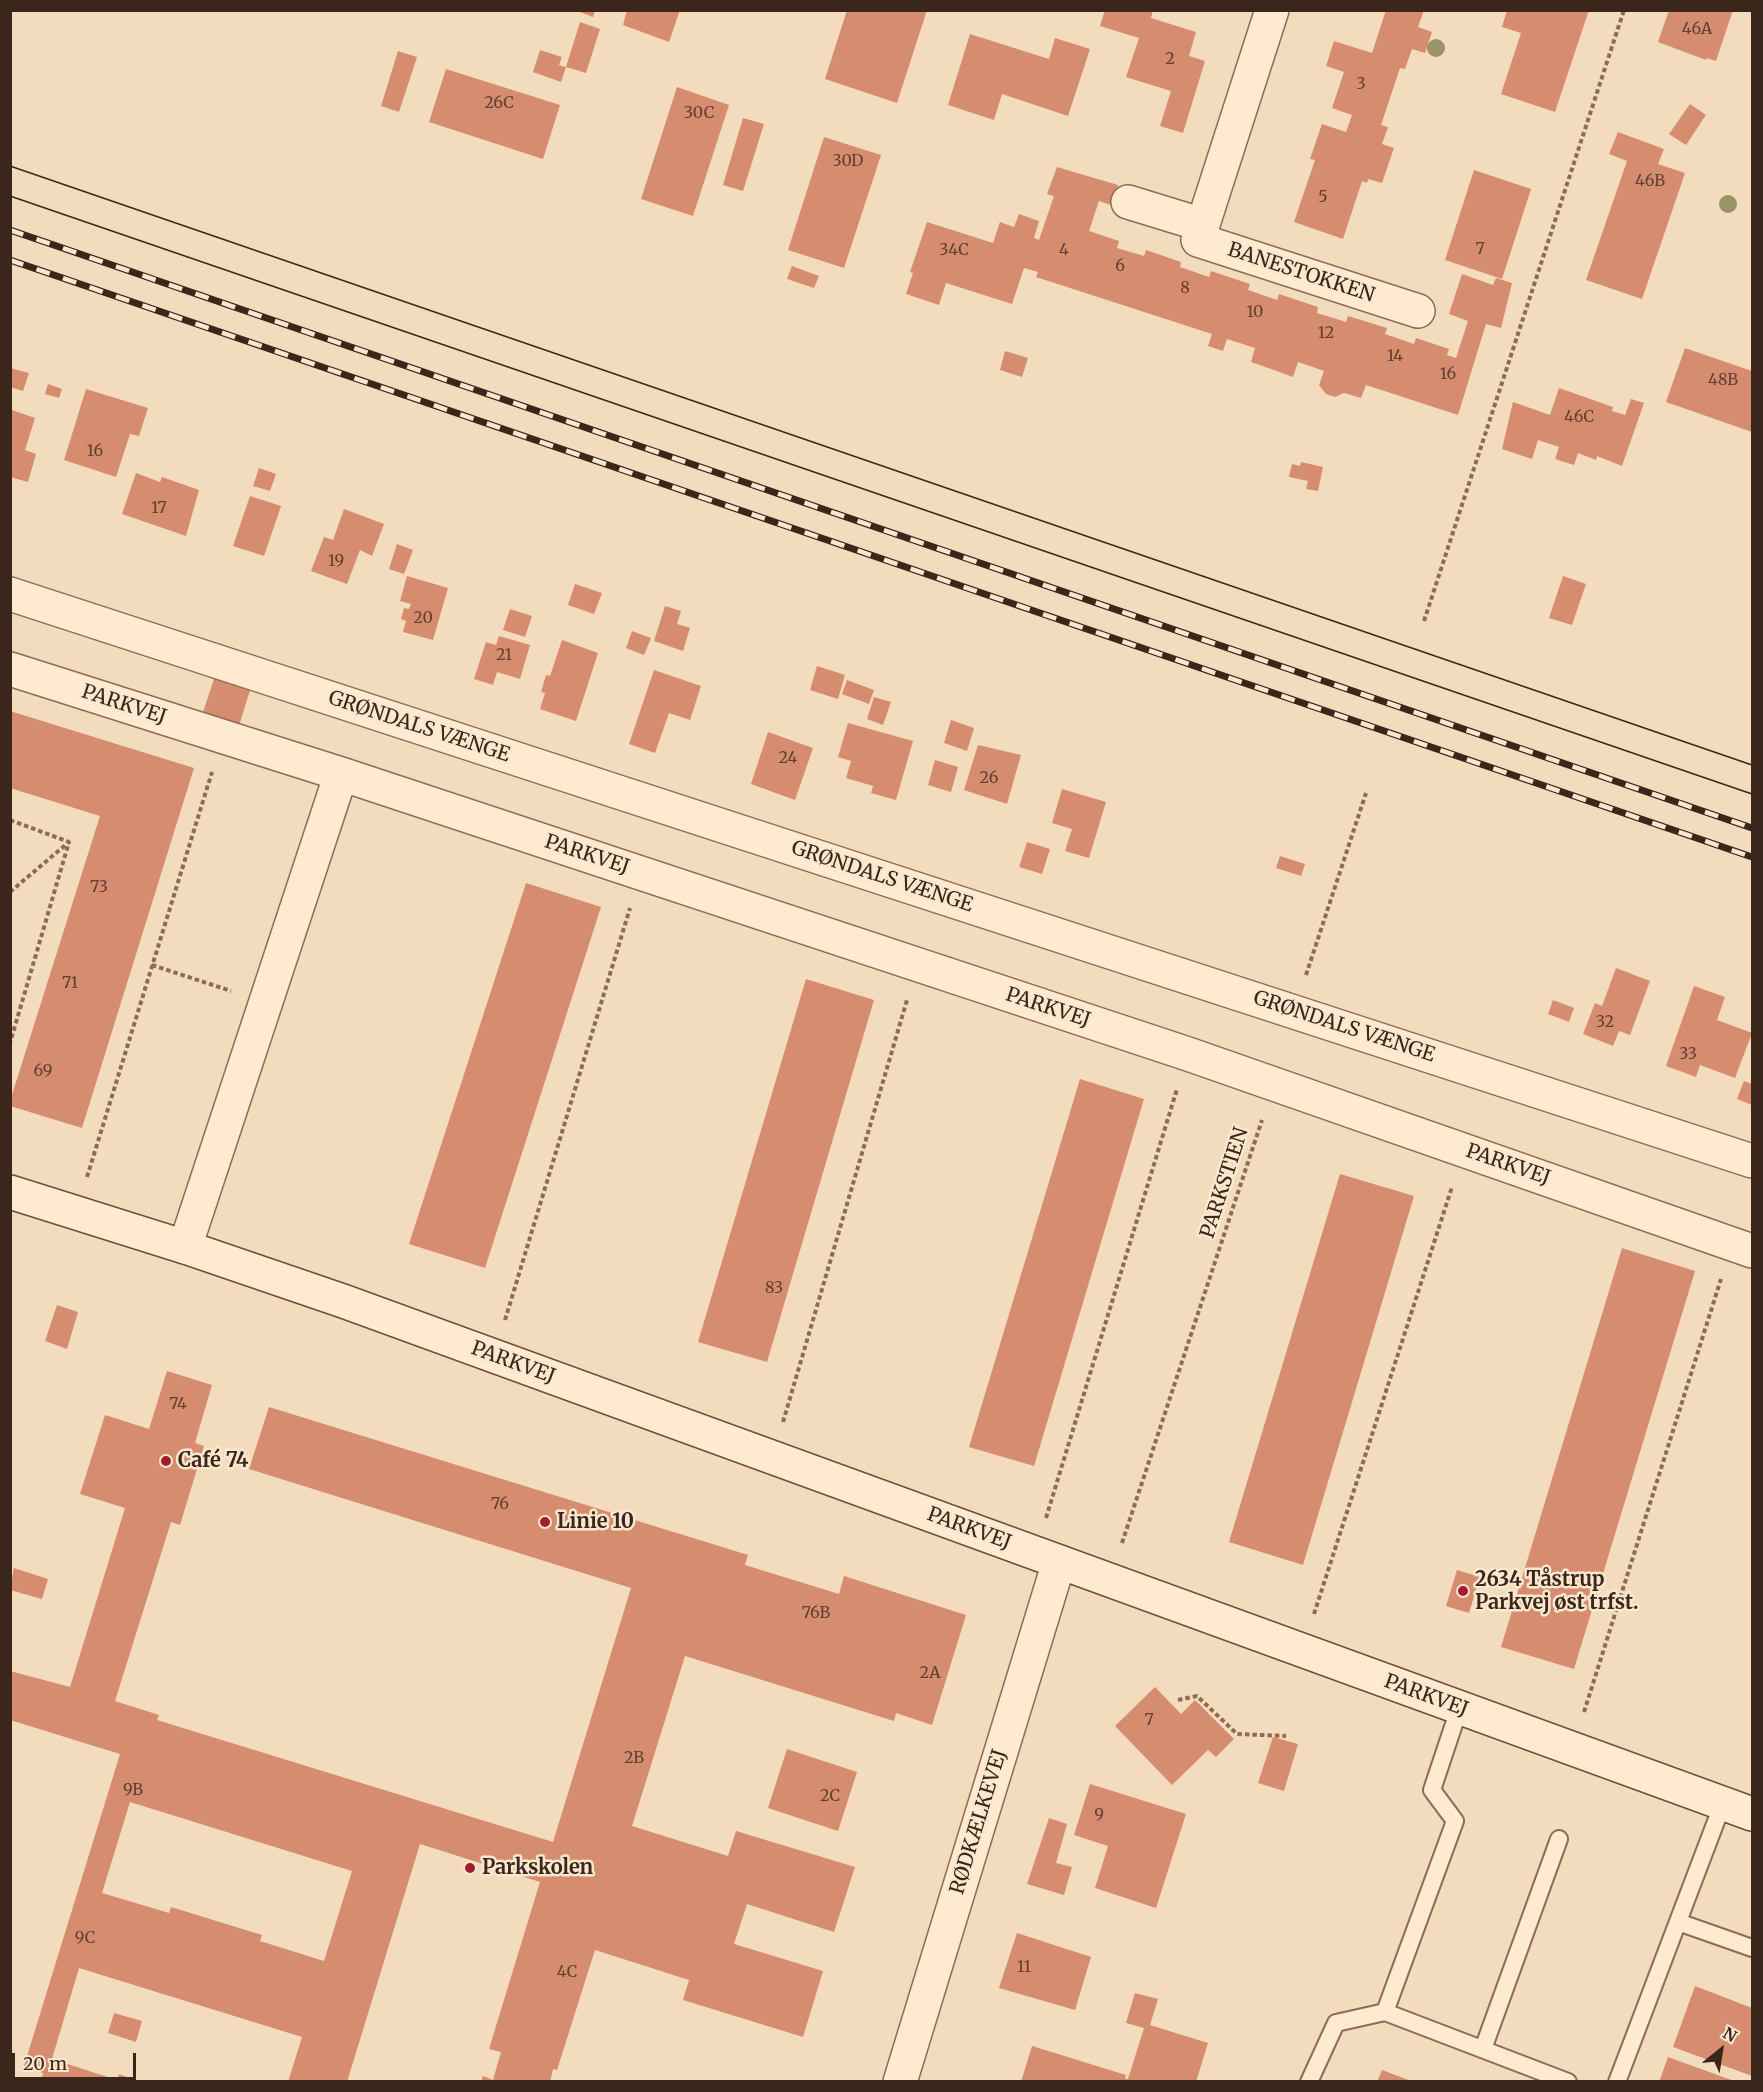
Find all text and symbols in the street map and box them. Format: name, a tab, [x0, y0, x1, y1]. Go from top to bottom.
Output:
house number: 46A	[1682, 19, 1712, 39]
house number: 2	[1165, 49, 1175, 69]
house number: 3	[1356, 74, 1366, 94]
house number: 26C	[484, 93, 514, 113]
house number: 30C	[684, 103, 714, 123]
house number: 30D	[833, 151, 863, 171]
house number: 46B	[1635, 171, 1665, 191]
house number: 5	[1318, 187, 1328, 207]
street label: BANESTOKKEN	[1224, 238, 1378, 308]
house number: 7	[1475, 239, 1485, 259]
house number: 34C	[939, 240, 969, 260]
house number: 4	[1059, 240, 1069, 260]
house number: 6	[1115, 256, 1125, 276]
house number: 8	[1180, 278, 1190, 298]
house number: 10	[1247, 302, 1263, 322]
house number: 12	[1318, 323, 1334, 343]
house number: 14	[1387, 346, 1403, 366]
house number: 16	[1440, 364, 1456, 384]
house number: 48B	[1708, 370, 1738, 390]
house number: 46C	[1564, 407, 1594, 427]
house number: 16	[87, 441, 103, 461]
house number: 17	[151, 498, 167, 518]
house number: 19	[328, 551, 344, 571]
house number: 20	[413, 608, 433, 628]
house number: 21	[496, 645, 512, 665]
street label: PARKVEJ	[79, 680, 169, 730]
street label: GRØNDALS VÆNGE	[325, 686, 513, 768]
house number: 24	[779, 748, 797, 768]
house number: 26	[980, 768, 998, 788]
street label: PARKVEJ	[542, 830, 632, 880]
street label: GRØNDALS VÆNGE	[788, 836, 976, 918]
house number: 73	[90, 877, 108, 897]
house number: 71	[62, 973, 78, 993]
street label: PARKVEJ	[1003, 983, 1093, 1033]
street label: GRØNDALS VÆNGE	[1250, 986, 1438, 1068]
house number: 32	[1596, 1012, 1614, 1032]
house number: 33	[1679, 1044, 1697, 1064]
house number: 69	[34, 1061, 52, 1081]
street label: PARKSTIEN	[1196, 1125, 1254, 1241]
street label: PARKVEJ	[1463, 1139, 1553, 1191]
house number: 83	[765, 1278, 783, 1298]
street label: PARKVEJ	[468, 1337, 558, 1389]
house number: 74	[169, 1394, 187, 1414]
place label: Café 74	[178, 1449, 248, 1473]
marker: Café 74	[159, 1454, 173, 1468]
house number: 76	[491, 1494, 509, 1514]
street label: PARKVEJ	[924, 1503, 1014, 1555]
place label: Linie 10	[557, 1510, 634, 1534]
marker: Linie 10	[538, 1515, 552, 1529]
place label: 2634 Tåstrup Parkvej øst trfst.	[1475, 1568, 1639, 1615]
marker: 2634 Tåstrup Parkvej øst trfst.	[1456, 1584, 1470, 1598]
house number: 76B	[802, 1603, 830, 1623]
house number: 2A	[920, 1663, 940, 1683]
street label: PARKVEJ	[1381, 1670, 1471, 1722]
house number: 7	[1144, 1710, 1154, 1730]
street label: RØDKÆLKEVEJ	[946, 1747, 1012, 1897]
house number: 2B	[624, 1748, 644, 1768]
house number: 9B	[123, 1780, 143, 1800]
house number: 2C	[820, 1786, 840, 1806]
house number: 9	[1094, 1805, 1104, 1825]
place label: Parkskolen	[482, 1856, 593, 1880]
marker: Parkskolen	[463, 1861, 477, 1875]
house number: 9C	[75, 1928, 95, 1948]
house number: 11	[1017, 1957, 1031, 1977]
house number: 4C	[557, 1962, 577, 1982]
north arrow	[1691, 2020, 1751, 2080]
text: N	[1720, 2023, 1740, 2046]
scale bar	[15, 2041, 140, 2079]
text: 20 m	[23, 2052, 67, 2075]

